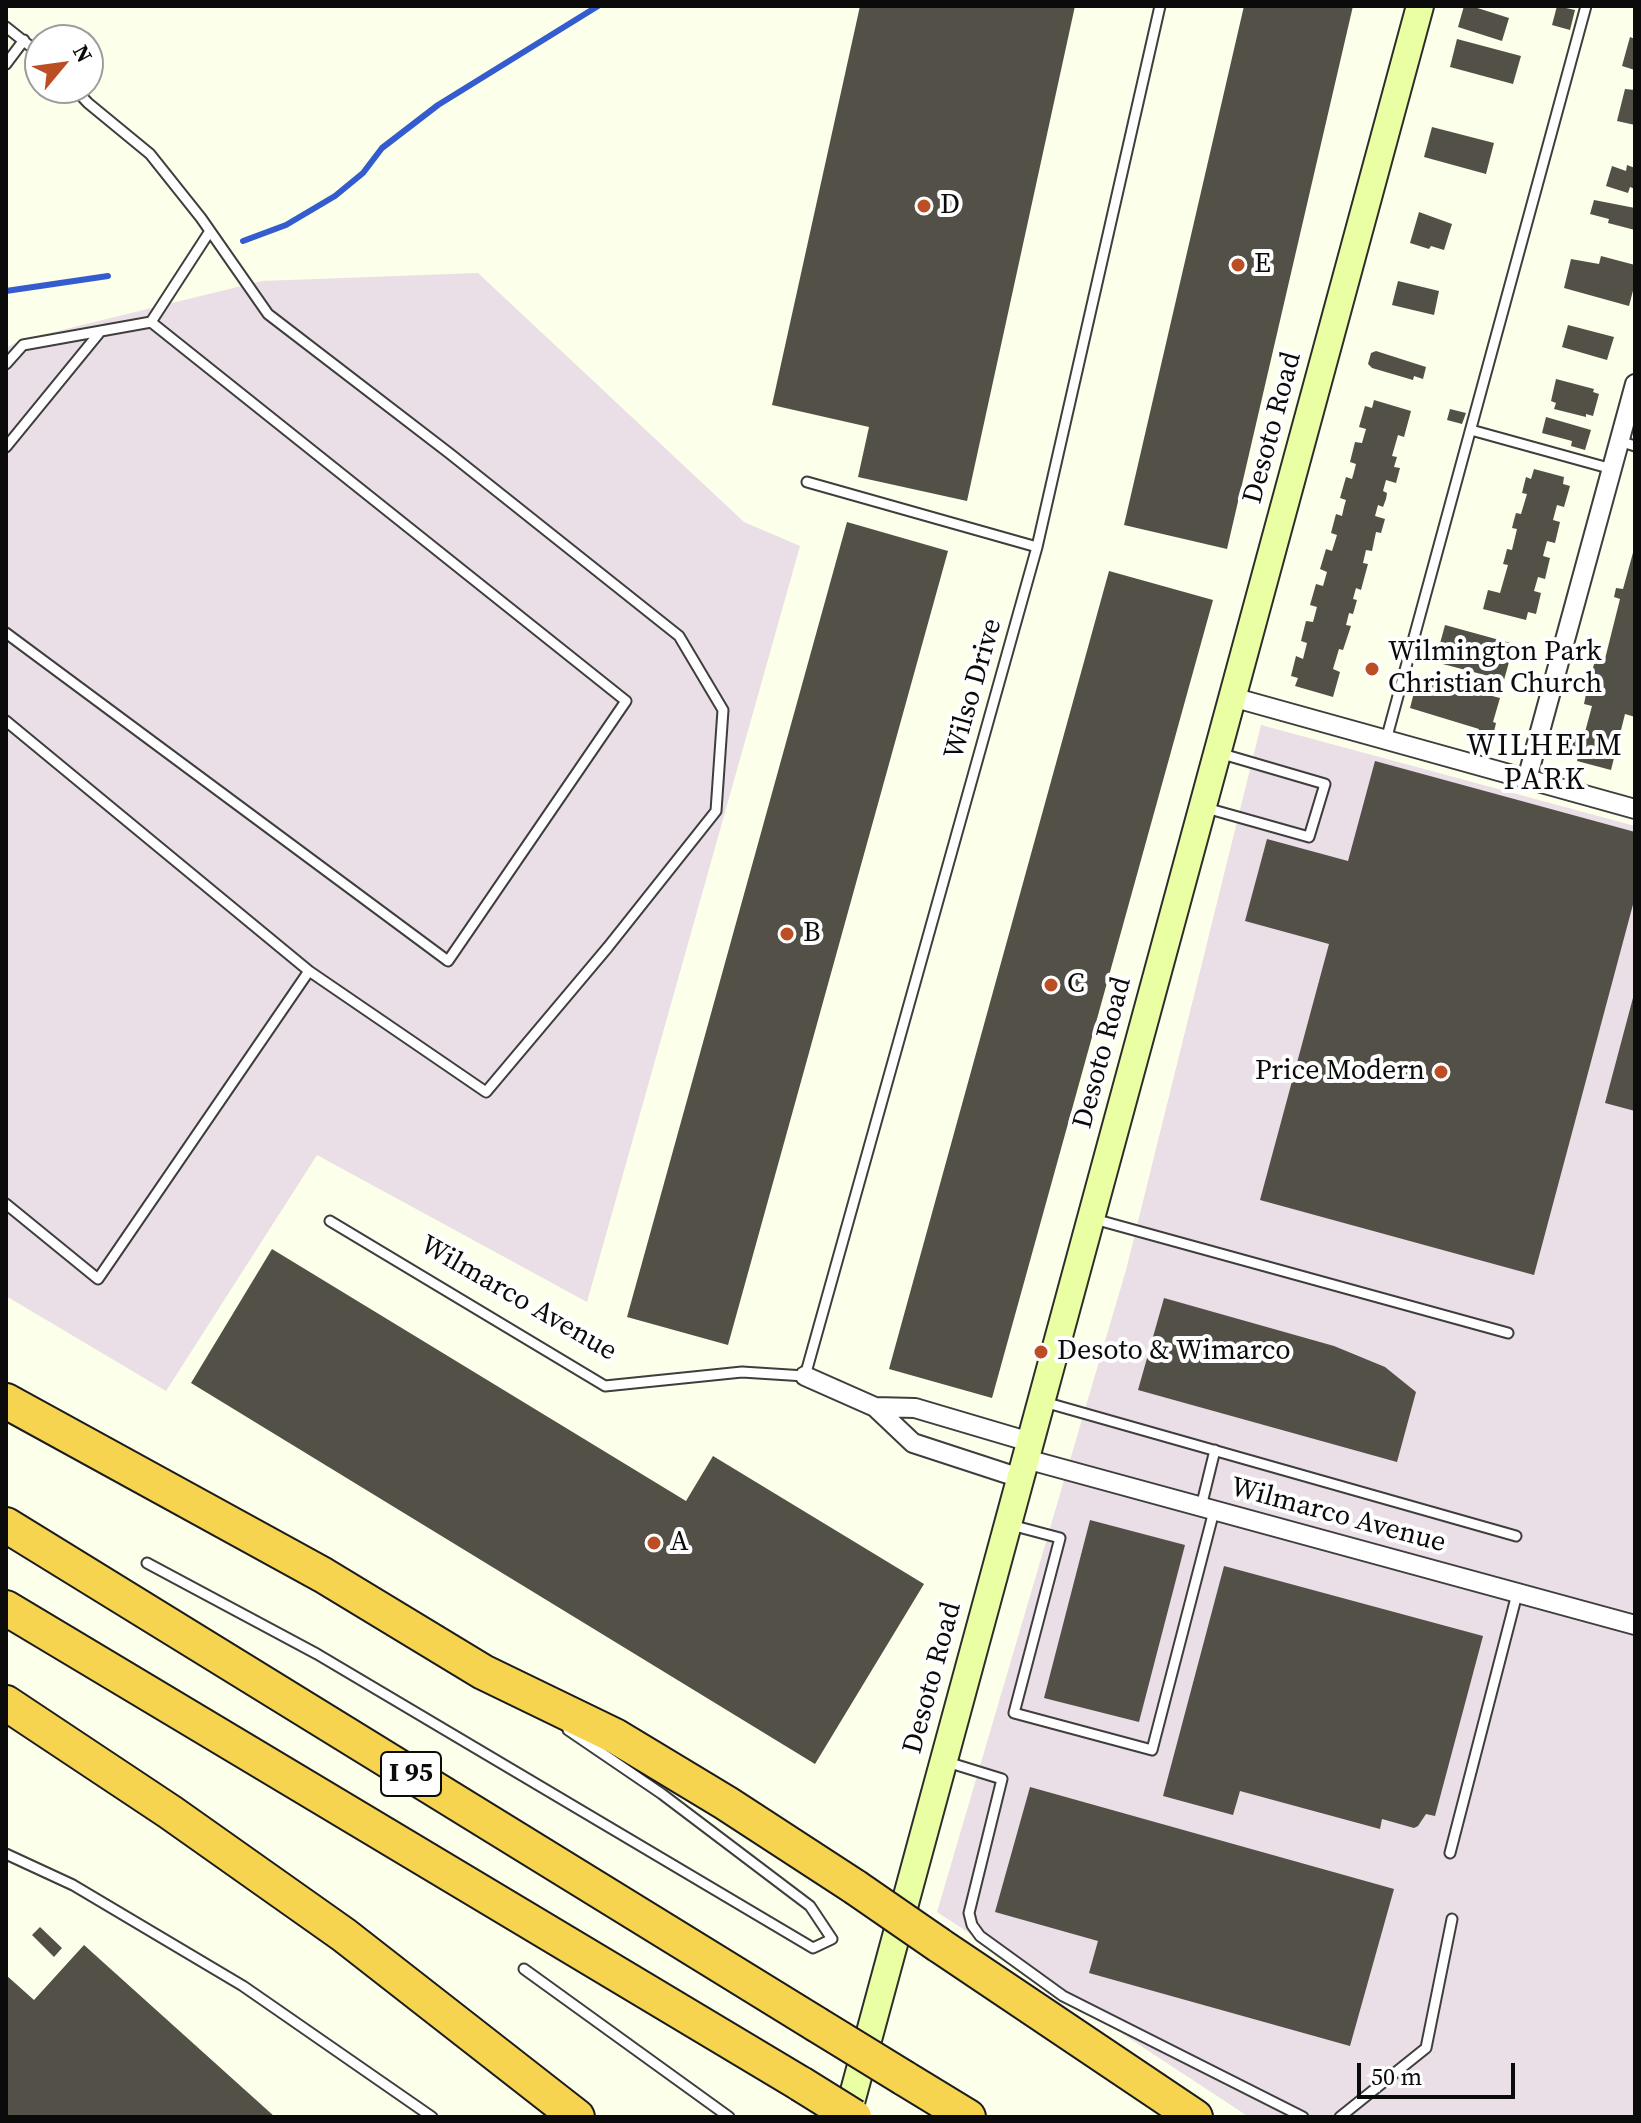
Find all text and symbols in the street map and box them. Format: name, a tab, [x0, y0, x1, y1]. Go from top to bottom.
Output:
north arrow	[24, 24, 104, 104]
text: N	[66, 39, 100, 68]
place label: D	[940, 189, 960, 223]
marker: D	[915, 197, 933, 215]
place label: E	[1254, 248, 1271, 282]
marker: E	[1229, 256, 1247, 274]
street label: Desoto Road	[1237, 348, 1309, 508]
street label: Wilso Drive	[938, 615, 1010, 763]
place label: Wilmington Park Christian Church	[1388, 636, 1602, 702]
marker: Wilmington Park Christian Church	[1363, 660, 1381, 678]
district label: WILHELM PARK	[1466, 729, 1624, 800]
place label: B	[803, 917, 821, 951]
marker: B	[778, 925, 796, 943]
place label: C	[1067, 968, 1085, 1002]
street label: Desoto Road	[1067, 973, 1139, 1133]
marker: C	[1042, 976, 1060, 994]
place label: Price Modern	[1255, 1055, 1425, 1089]
marker: Price Modern	[1432, 1063, 1450, 1081]
street label: Wilmarco Avenue	[414, 1229, 622, 1369]
place label: Desoto & Wimarco	[1057, 1335, 1291, 1369]
marker: Desoto & Wimarco	[1032, 1343, 1050, 1361]
street label: Wilmarco Avenue	[1227, 1471, 1449, 1561]
place label: A	[670, 1526, 689, 1560]
marker: A	[645, 1534, 663, 1552]
street label: Desoto Road	[897, 1598, 969, 1758]
road number: I 95	[381, 1752, 441, 1796]
scale bar	[1361, 2047, 1519, 2097]
text: 50 m	[1371, 2060, 1422, 2093]

